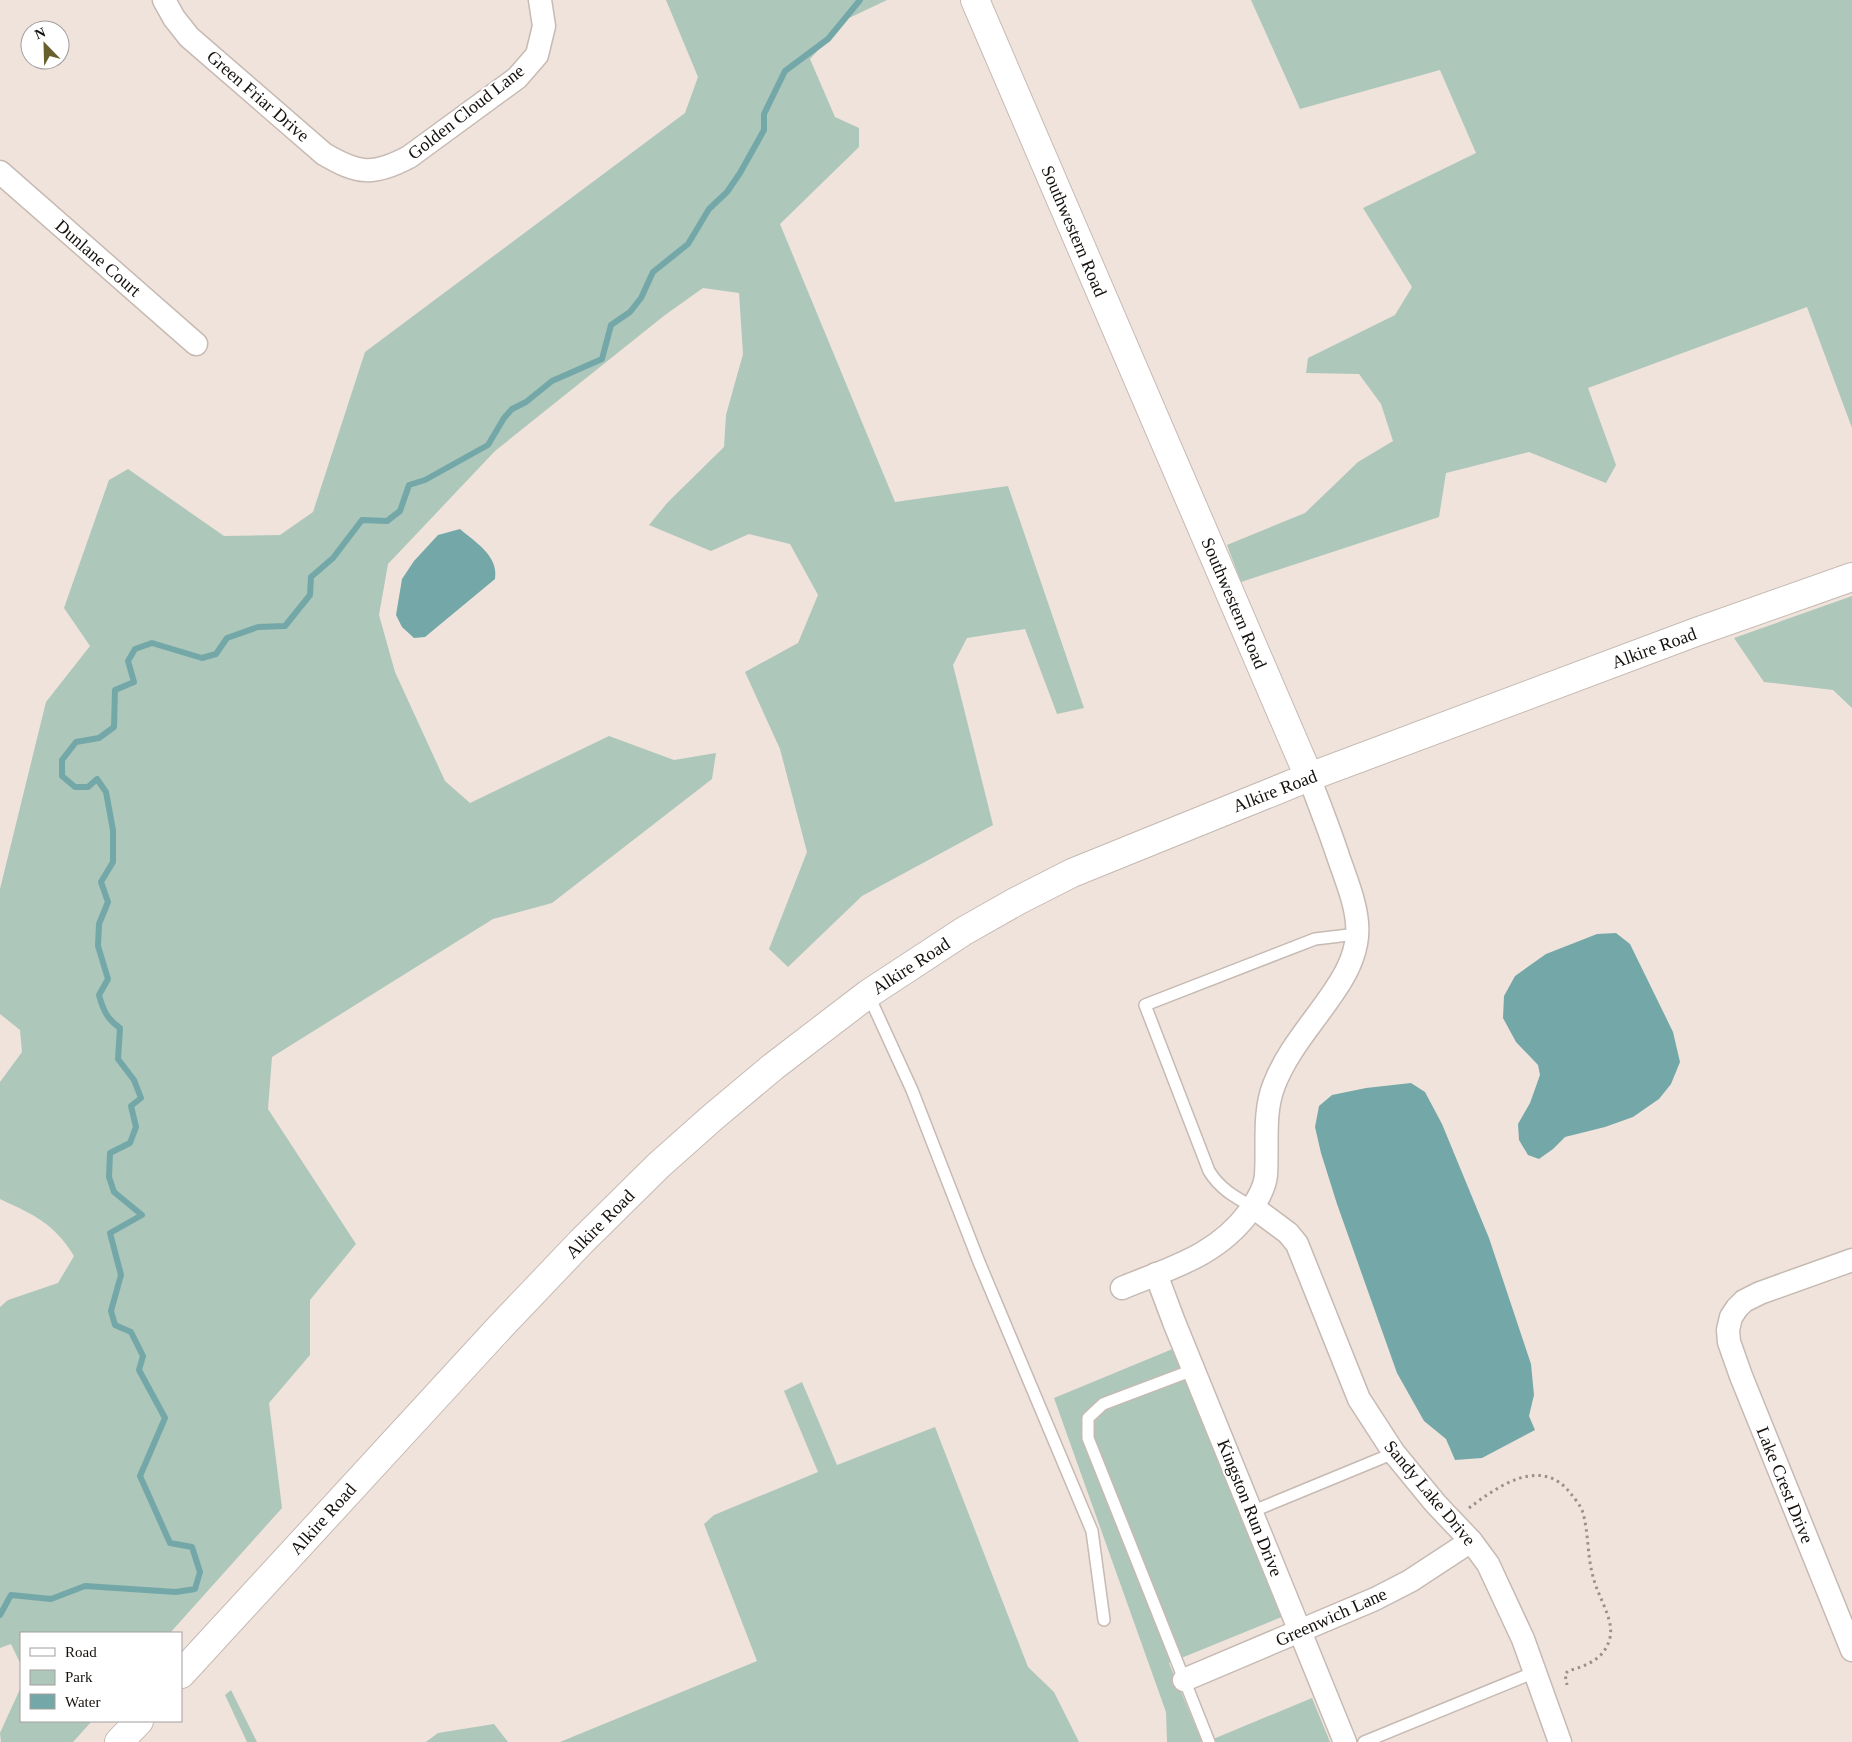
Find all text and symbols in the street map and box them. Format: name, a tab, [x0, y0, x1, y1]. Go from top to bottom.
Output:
north arrow	[20, 20, 70, 70]
text: N	[33, 25, 48, 42]
street label: Green Friar Drive	[203, 46, 313, 146]
street label: Golden Cloud Lane	[404, 60, 528, 164]
street label: Southwestern Road	[1037, 162, 1111, 300]
street label: Dunlane Court	[51, 216, 145, 300]
street label: Southwestern Road	[1197, 534, 1271, 672]
street label: Alkire Road	[1609, 623, 1699, 673]
street label: Alkire Road	[1230, 766, 1320, 816]
street label: Alkire Road	[868, 934, 954, 998]
street label: Alkire Road	[562, 1186, 638, 1262]
street label: Lake Crest Drive	[1753, 1424, 1817, 1546]
street label: Sandy Lake Drive	[1380, 1436, 1480, 1550]
street label: Kingston Run Drive	[1213, 1437, 1287, 1579]
street label: Alkire Road	[286, 1479, 360, 1559]
street label: Greenwich Lane	[1272, 1584, 1390, 1650]
legend	[20, 1632, 182, 1722]
text: Road	[65, 1644, 97, 1660]
text: Park	[65, 1669, 93, 1685]
text: Water	[65, 1694, 100, 1710]

